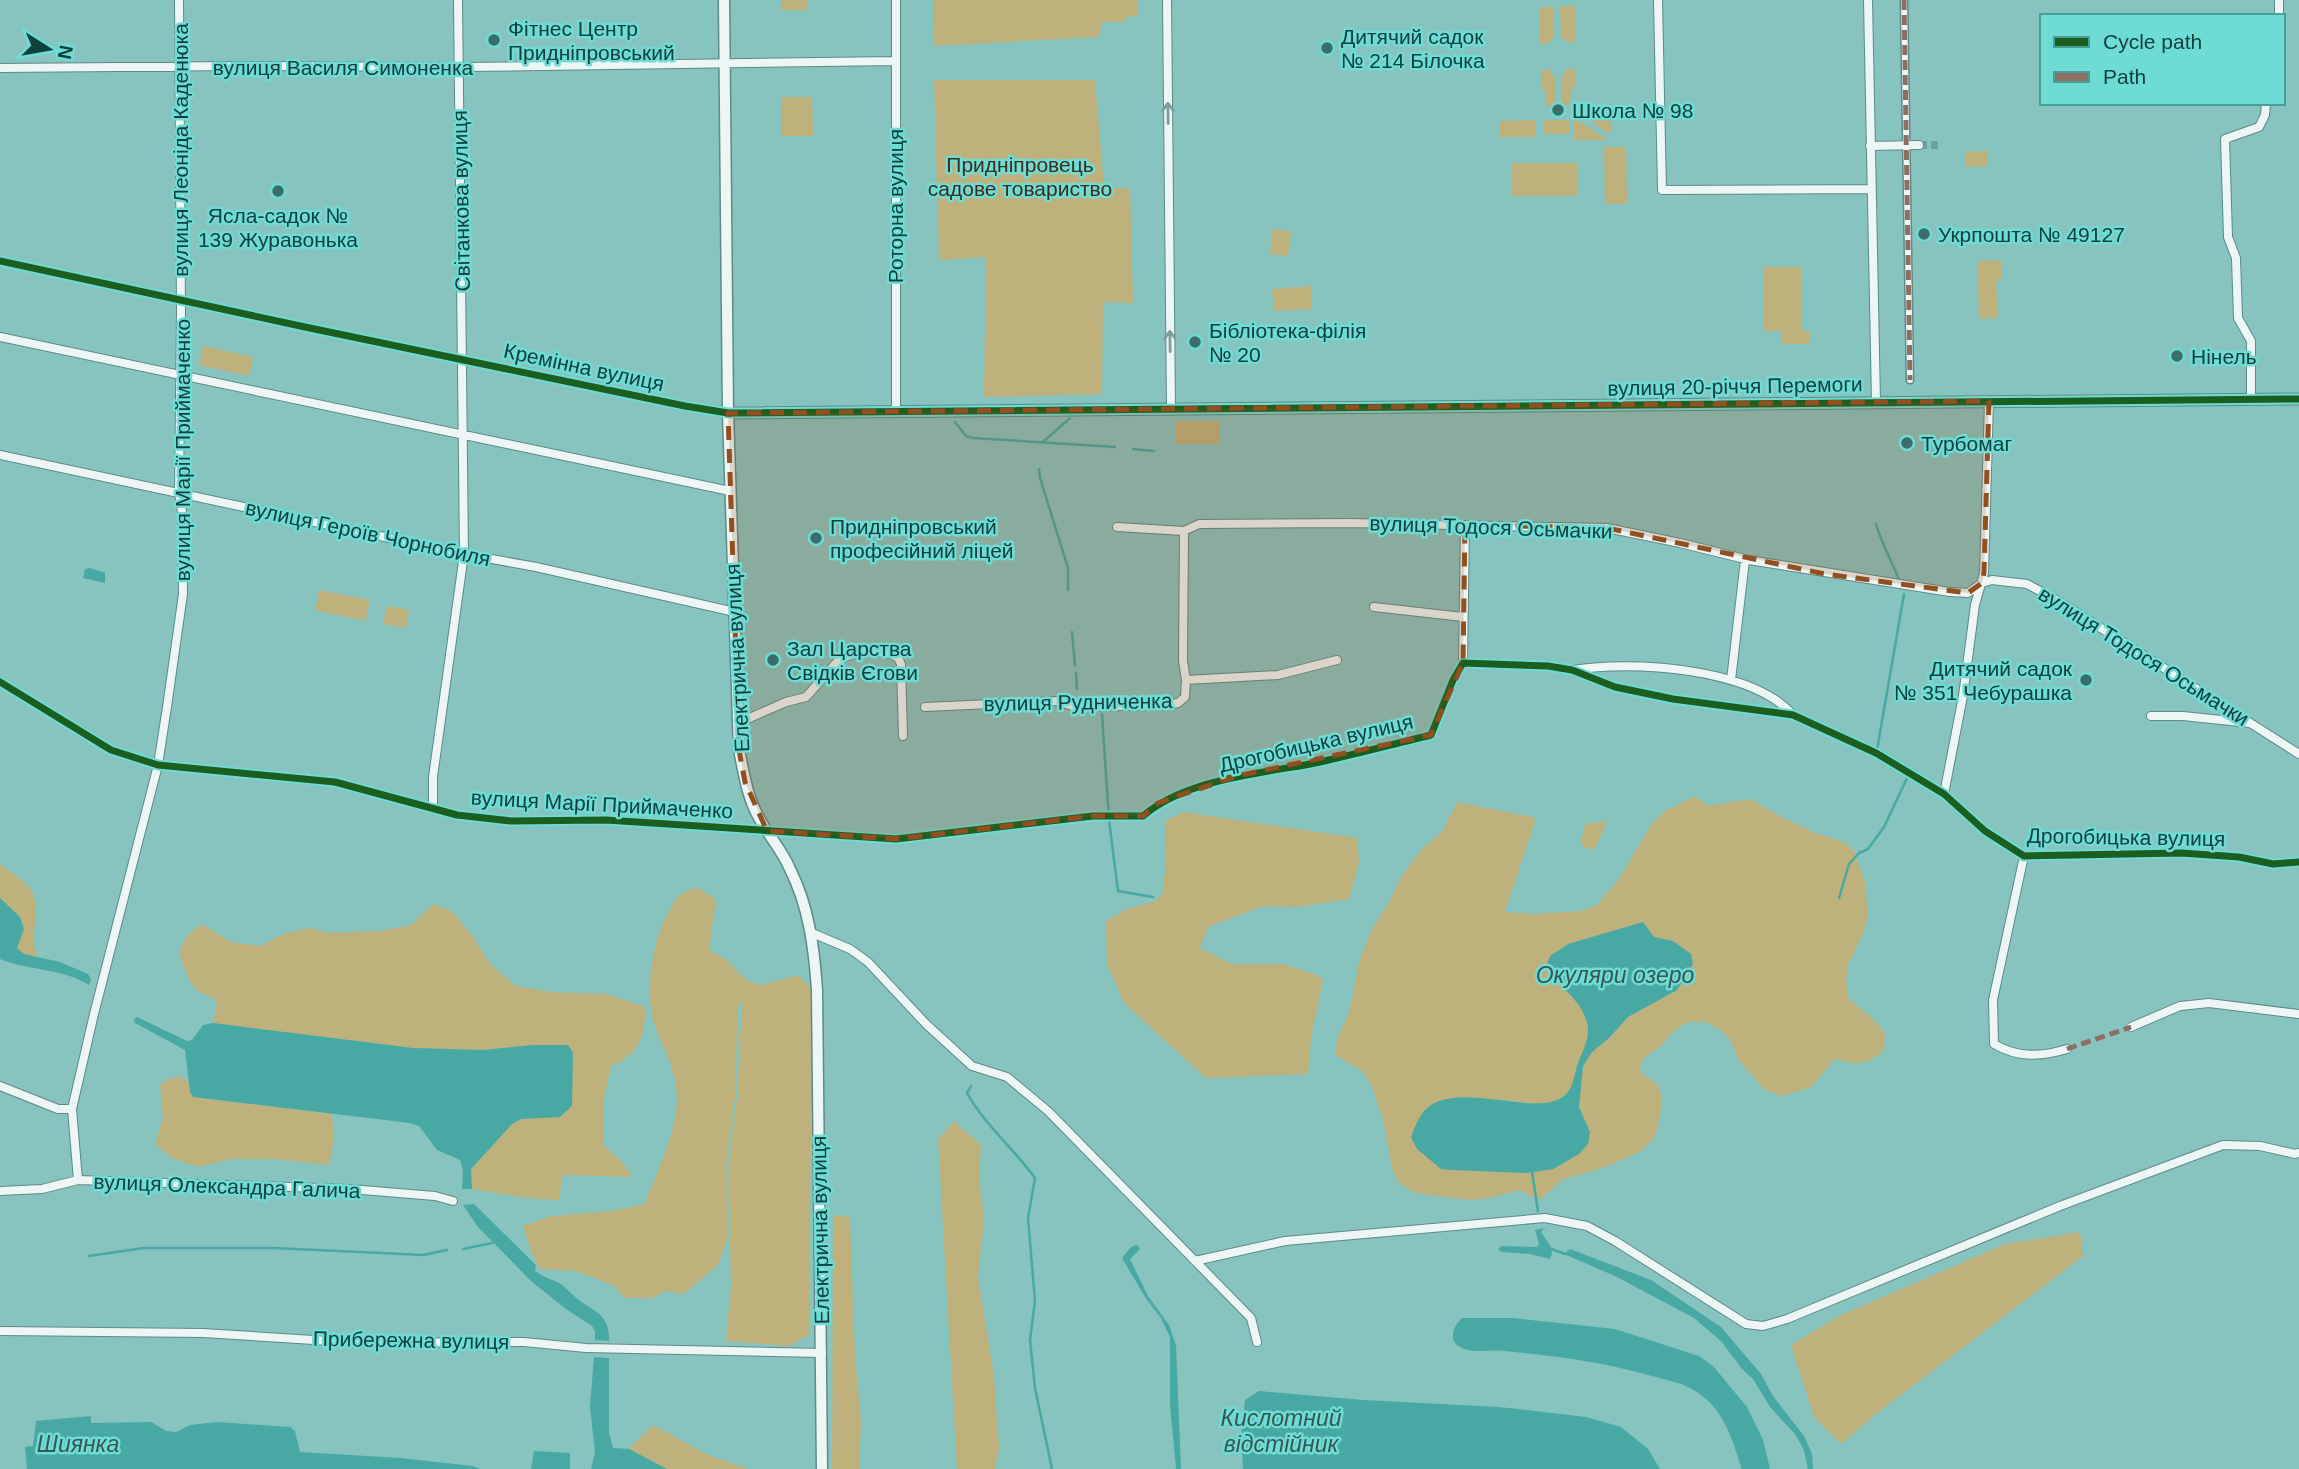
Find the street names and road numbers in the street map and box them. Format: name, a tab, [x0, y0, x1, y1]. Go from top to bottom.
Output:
street label: вулиця Леоніда Каденюка	[169, 23, 192, 277]
street label: вулиця Василя Симоненка	[213, 56, 474, 79]
street label: Світанкова вулиця	[448, 110, 474, 292]
street label: Роторна вулиця	[884, 129, 907, 283]
street label: вулиця Марії Приймаченко	[171, 319, 194, 581]
street label: Кремінна вулиця	[502, 339, 666, 395]
street label: вулиця 20-річчя Перемоги	[1607, 372, 1863, 400]
street label: вулиця Героїв Чорнобиля	[243, 496, 493, 570]
street label: вулиця Тодося Осьмачки	[1369, 511, 1613, 543]
street label: Електрична вулиця	[721, 563, 753, 753]
street label: вулиця Тодося Осьмачки	[2035, 582, 2253, 730]
street label: вулиця Рудниченка	[983, 689, 1173, 715]
street label: Дрогобицька вулиця	[1217, 709, 1415, 777]
street label: вулиця Марії Приймаченко	[470, 786, 734, 822]
street label: Дрогобицька вулиця	[2027, 824, 2225, 850]
street label: Електрична вулиця	[807, 1136, 833, 1324]
street label: вулиця Олександра Галича	[93, 1170, 361, 1202]
street label: Прибережна вулиця	[313, 1327, 509, 1353]

